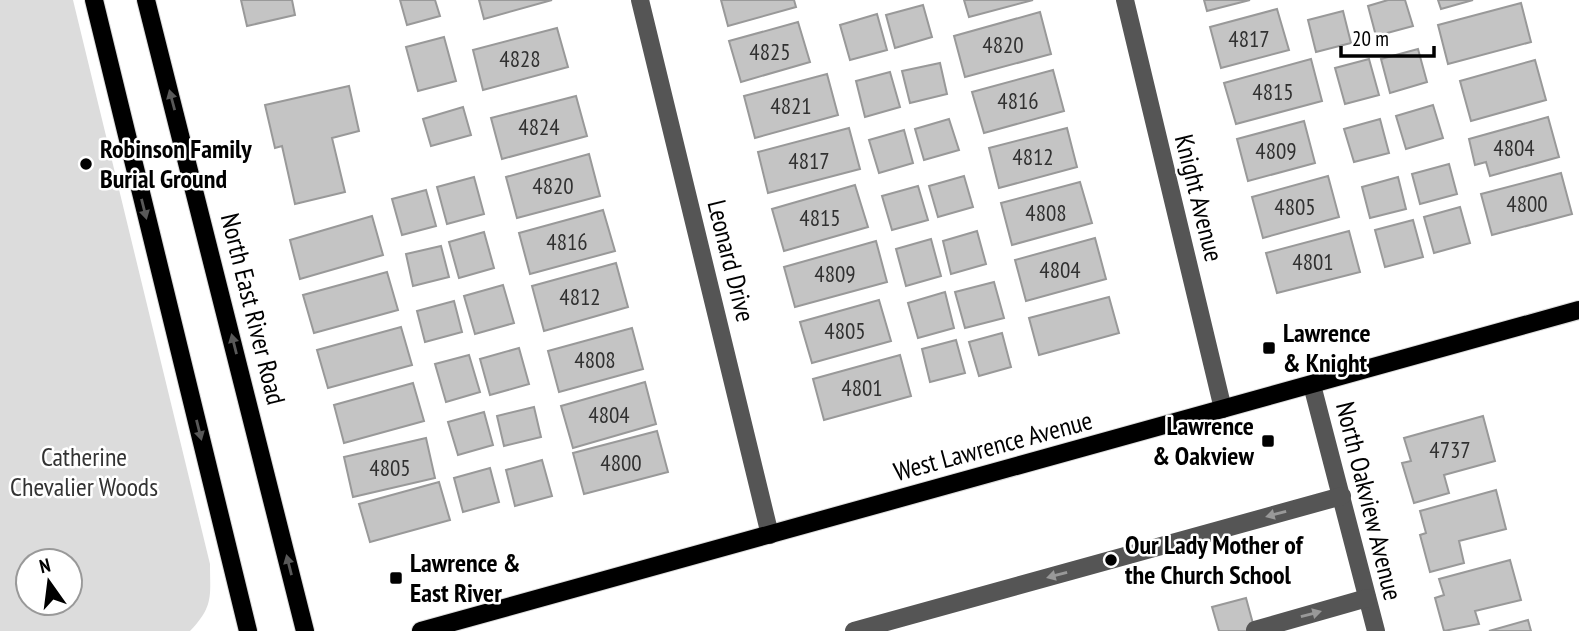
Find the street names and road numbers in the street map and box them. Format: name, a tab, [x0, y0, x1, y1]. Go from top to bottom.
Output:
street label: Knight Avenue	[1168, 131, 1231, 265]
street label: Leonard Drive	[700, 197, 763, 325]
street label: North East River Road	[214, 210, 293, 408]
street label: North Oakview Avenue	[1329, 398, 1410, 604]
street label: West Lawrence Avenue	[890, 403, 1096, 488]

